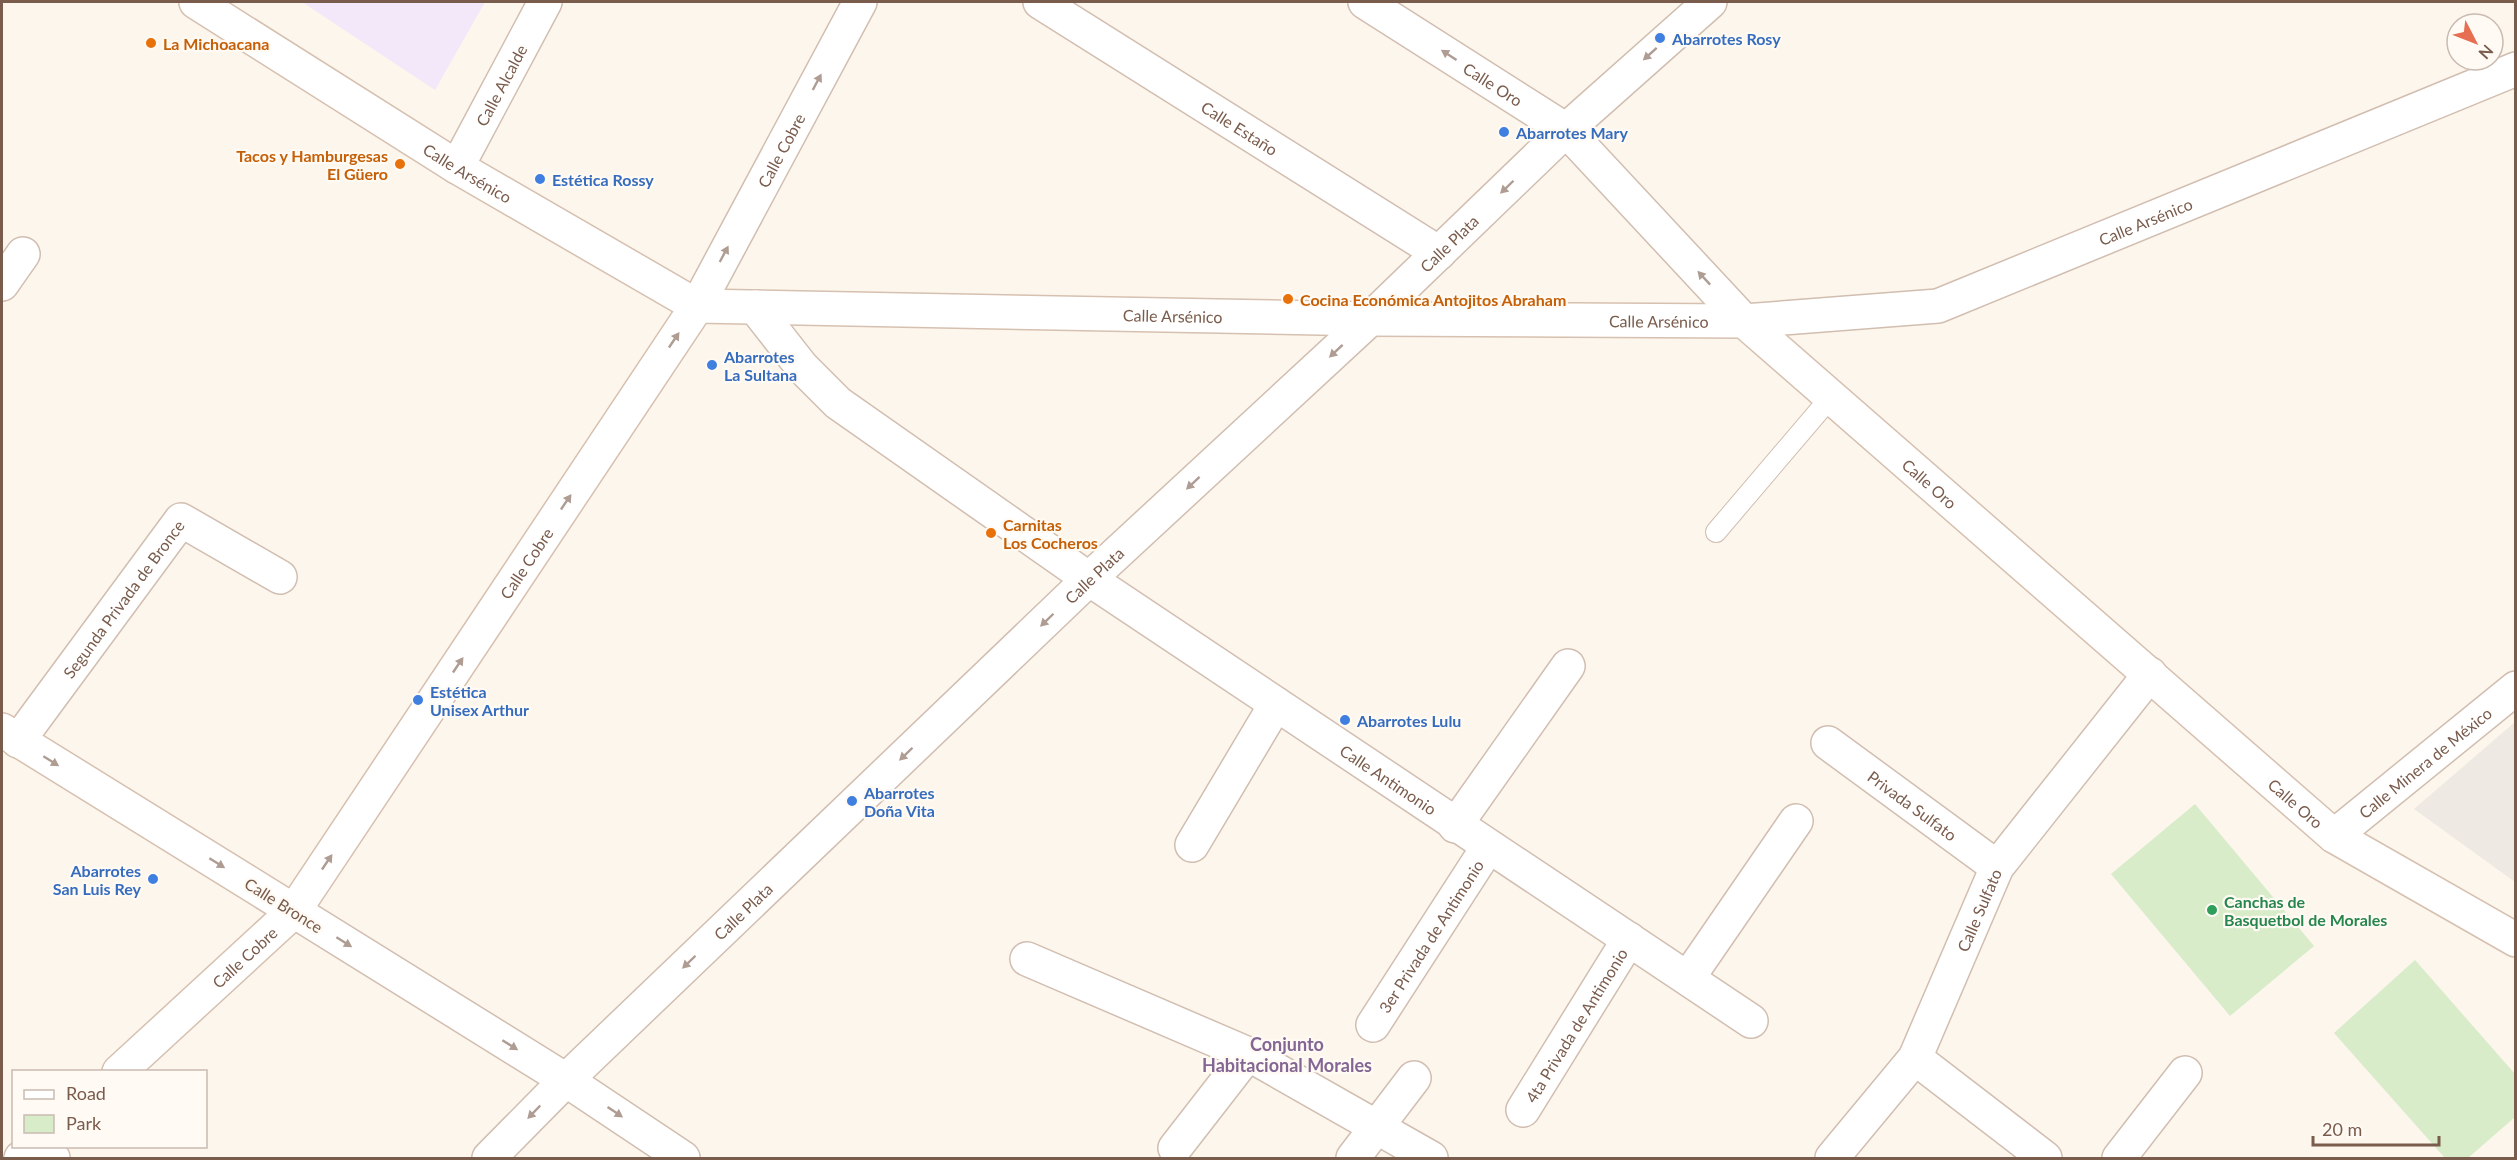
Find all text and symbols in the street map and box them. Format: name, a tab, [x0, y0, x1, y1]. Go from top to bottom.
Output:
north arrow	[2445, 12, 2505, 72]
place label: Abarrotes Rosy	[1671, 29, 1781, 48]
marker: Abarrotes Rosy	[1653, 31, 1667, 45]
place label: La Michoacana	[163, 34, 269, 53]
marker: La Michoacana	[144, 36, 158, 50]
street label: Calle Alcalde	[471, 41, 530, 129]
text: N	[2475, 41, 2498, 63]
one-way arrow	[1643, 47, 1658, 61]
one-way arrow	[1441, 49, 1457, 61]
street label: Calle Oro	[1460, 58, 1526, 109]
one-way arrow	[812, 74, 822, 91]
street label: Calle Estaño	[1198, 97, 1281, 159]
street label: Calle Cobre	[753, 110, 808, 190]
place label: Abarrotes Mary	[1515, 123, 1628, 142]
marker: Abarrotes Mary	[1497, 125, 1511, 139]
street label: Calle Arsénico	[420, 139, 515, 206]
place label: Tacos y Hamburgesas El Güero	[236, 146, 388, 183]
marker: Tacos y Hamburgesas El Güero	[393, 157, 407, 171]
place label: Estética Rossy	[552, 170, 654, 189]
marker: Estética Rossy	[533, 172, 547, 186]
one-way arrow	[1501, 179, 1515, 193]
street label: Calle Arsénico	[2096, 193, 2195, 249]
street label: Calle Plata	[1416, 211, 1482, 276]
one-way arrow	[719, 245, 729, 262]
one-way arrow	[1697, 271, 1711, 286]
place label: Cocina Económica Antojitos Abraham	[1300, 290, 1566, 309]
marker: Cocina Económica Antojitos Abraham	[1281, 292, 1295, 306]
street label: Calle Arsénico	[1123, 305, 1223, 326]
street label: Calle Arsénico	[1609, 311, 1709, 330]
one-way arrow	[668, 332, 679, 348]
one-way arrow	[1329, 343, 1343, 357]
place label: Abarrotes La Sultana	[723, 347, 797, 384]
marker: Abarrotes La Sultana	[705, 358, 719, 372]
street label: Calle Oro	[1899, 454, 1961, 512]
one-way arrow	[1186, 476, 1201, 489]
one-way arrow	[560, 495, 572, 511]
place label: Carnitas Los Cocheros	[1003, 515, 1098, 552]
street label: Segunda Privada de Bronce	[59, 516, 188, 681]
street label: Calle Cobre	[495, 524, 556, 602]
marker: Carnitas Los Cocheros	[984, 526, 998, 540]
street label: Calle Plata	[1060, 543, 1127, 607]
one-way arrow	[1040, 612, 1054, 626]
one-way arrow	[452, 657, 463, 673]
place label: Estética Unisex Arthur	[430, 682, 529, 719]
marker: Estética Unisex Arthur	[411, 693, 425, 707]
street label: Calle Minera de México	[2355, 703, 2495, 822]
place label: Abarrotes Lulu	[1356, 711, 1461, 730]
marker: Abarrotes Lulu	[1338, 713, 1352, 727]
street label: Calle Antimonio	[1337, 740, 1440, 818]
one-way arrow	[899, 747, 913, 761]
one-way arrow	[43, 756, 59, 767]
street label: Privada Sulfato	[1864, 766, 1961, 844]
street label: Calle Oro	[2265, 774, 2327, 832]
place label: Abarrotes Doña Vita	[863, 783, 935, 820]
marker: Abarrotes Doña Vita	[845, 794, 859, 808]
one-way arrow	[321, 854, 332, 870]
street label: 3er Privada de Antimonio	[1374, 856, 1487, 1016]
one-way arrow	[209, 858, 225, 869]
place label: Abarrotes San Luis Rey	[53, 861, 142, 898]
street label: Calle Sulfato	[1952, 866, 2005, 954]
marker: Abarrotes San Luis Rey	[146, 872, 160, 886]
street label: Calle Bronce	[242, 874, 326, 936]
street label: Calle Plata	[709, 879, 776, 943]
place label: Canchas de Basquetbol de Morales	[2224, 892, 2387, 929]
marker: Canchas de Basquetbol de Morales	[2205, 903, 2219, 917]
street label: Calle Cobre	[208, 922, 280, 991]
one-way arrow	[336, 936, 352, 947]
street label: 4ta Privada de Antimonio	[1521, 944, 1631, 1106]
one-way arrow	[682, 955, 697, 969]
district label: Conjunto Habitacional Morales	[1202, 1033, 1372, 1076]
one-way arrow	[502, 1039, 518, 1050]
legend	[12, 1070, 207, 1148]
text: Road	[66, 1082, 106, 1104]
one-way arrow	[527, 1105, 541, 1120]
one-way arrow	[606, 1106, 622, 1118]
scale bar	[2313, 1109, 2439, 1147]
text: Park	[66, 1112, 102, 1134]
text: 20 m	[2322, 1118, 2362, 1140]

